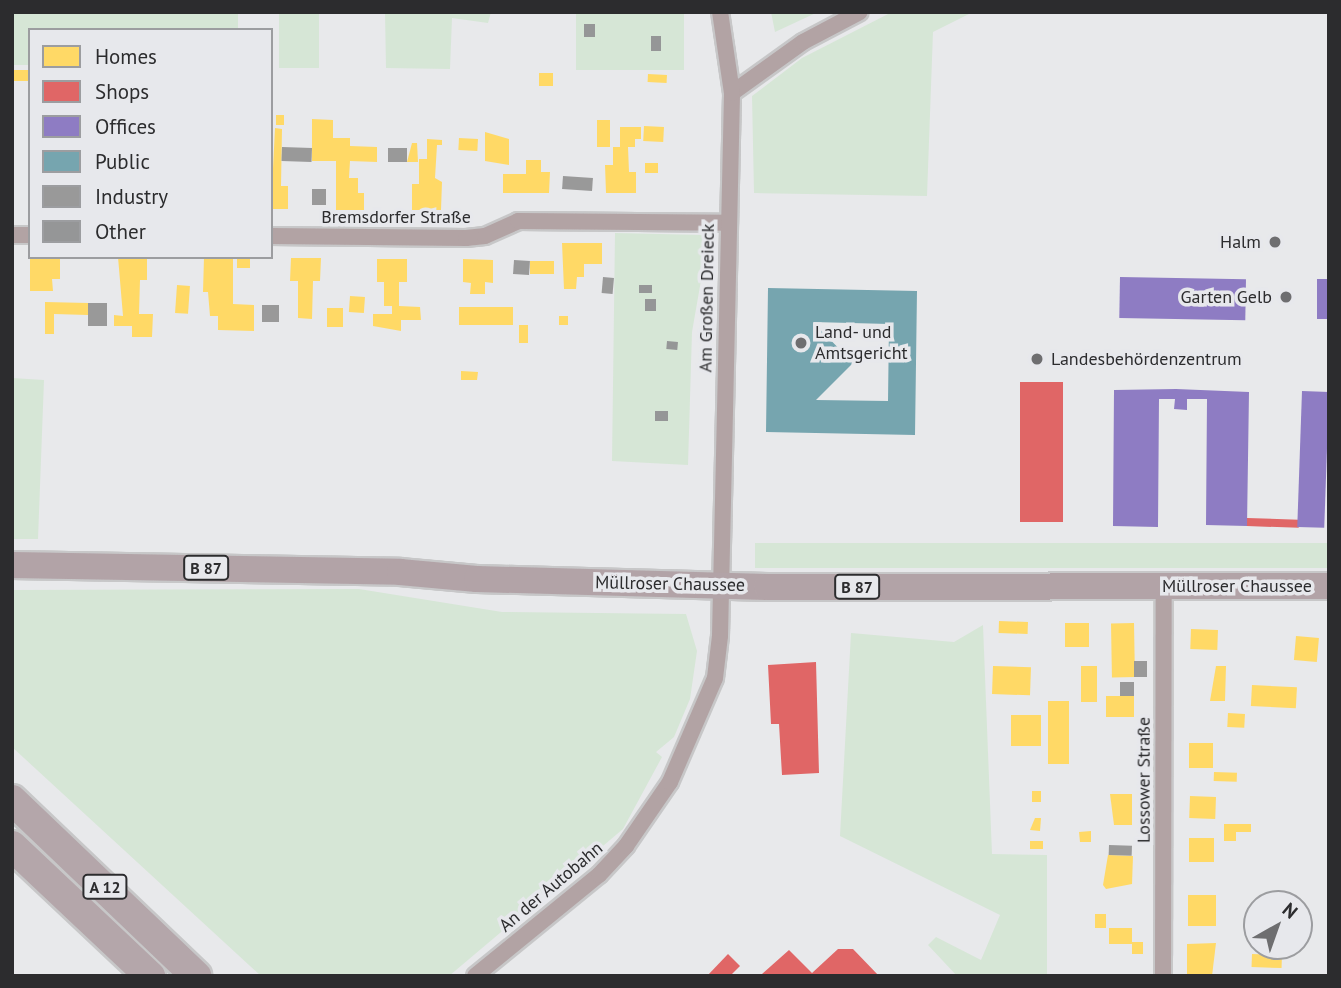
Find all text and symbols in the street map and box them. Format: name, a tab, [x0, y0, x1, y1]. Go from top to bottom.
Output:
legend	[28, 28, 273, 259]
text: Homes	[95, 43, 157, 70]
text: Shops	[95, 78, 149, 105]
text: Offices	[95, 113, 156, 140]
text: Public	[95, 148, 150, 175]
text: Industry	[95, 183, 168, 210]
street label: Bremsdorfer Straße	[321, 206, 471, 228]
text: Other	[95, 218, 146, 245]
street label: Am Großen Dreieck	[695, 223, 719, 373]
place label: Halm	[1220, 231, 1261, 253]
marker: Halm	[1267, 234, 1283, 250]
place label: Garten Gelb	[1181, 286, 1272, 308]
marker: Garten Gelb	[1278, 289, 1294, 305]
place label: Land- und Amtsgericht	[815, 322, 908, 364]
marker: Land- und Amtsgericht	[793, 335, 809, 351]
place label: Landesbehördenzentrum	[1051, 348, 1242, 370]
marker: Landesbehördenzentrum	[1029, 351, 1045, 367]
road number: B 87	[182, 555, 230, 580]
street label: Müllroser Chaussee	[595, 572, 745, 596]
road number: B 87	[832, 574, 882, 600]
street label: Müllroser Chaussee	[1162, 575, 1312, 597]
street label: Lossower Straße	[1133, 717, 1155, 843]
street label: An der Autobahn	[495, 837, 607, 937]
road number: A 12	[80, 874, 130, 900]
north arrow	[1243, 890, 1313, 960]
text: N	[1278, 897, 1303, 924]

